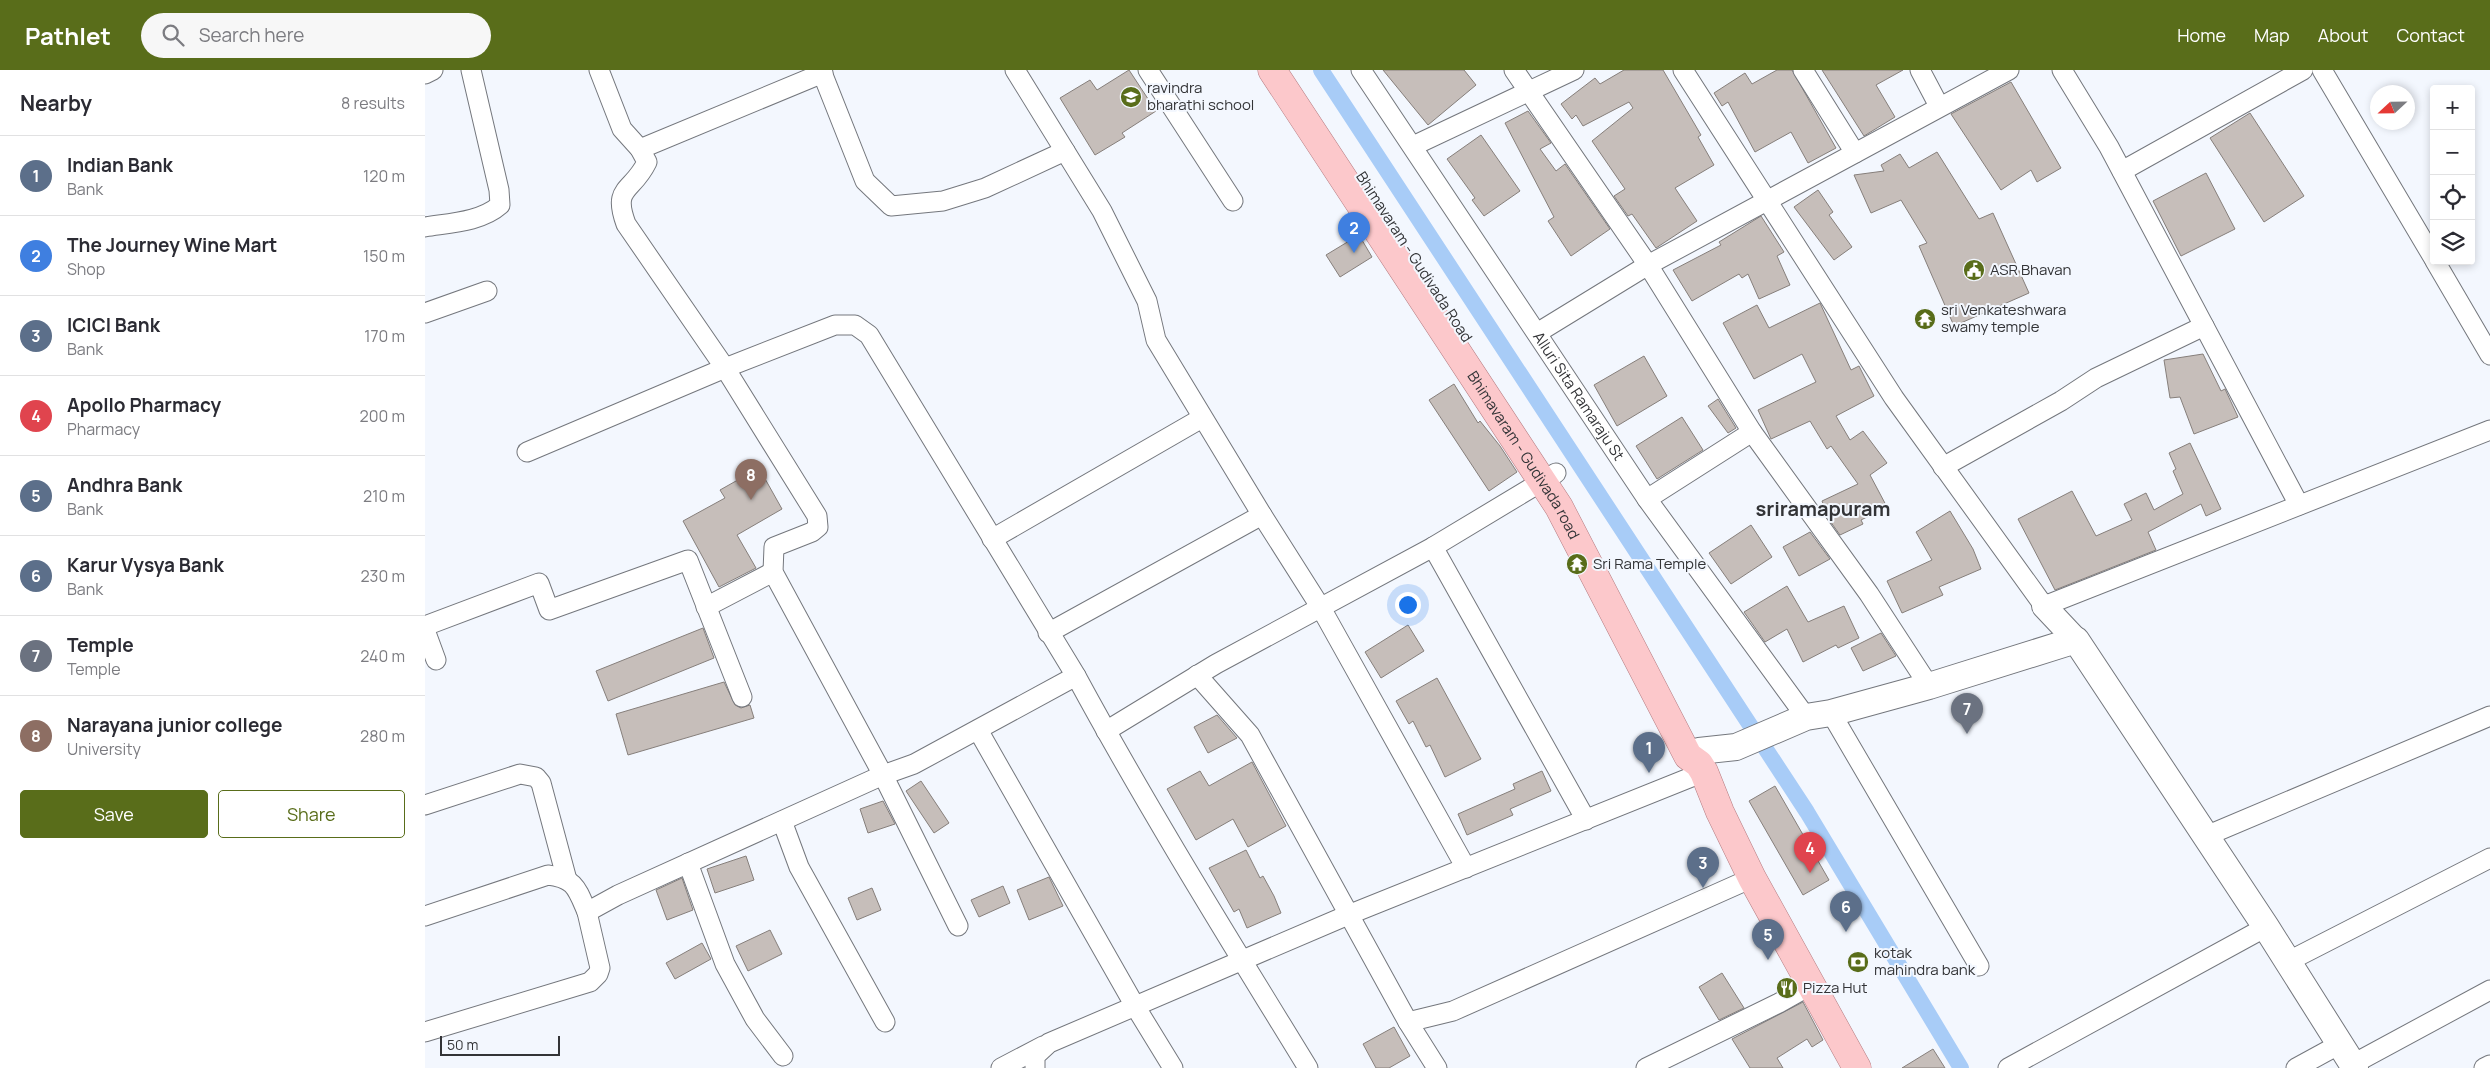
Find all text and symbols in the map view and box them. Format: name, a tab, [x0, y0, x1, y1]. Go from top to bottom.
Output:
search box	[141, 13, 491, 58]
text: Pathlet	[25, 19, 111, 52]
icon: search	[159, 21, 187, 49]
text: Search here	[199, 22, 304, 48]
text: Home	[2177, 23, 2226, 47]
text: Map	[2254, 23, 2290, 47]
text: About	[2318, 23, 2368, 47]
text: Contact	[2396, 23, 2465, 47]
place label: ravindra bharathi school	[1147, 77, 1254, 115]
school or university icon: ravindra bharathi school	[1119, 85, 1143, 109]
north arrow	[2370, 85, 2415, 130]
map controls	[2430, 85, 2475, 265]
button: +	[2430, 85, 2475, 130]
text: Nearby	[20, 89, 92, 117]
text: 8 results	[341, 92, 405, 114]
button: −	[2430, 130, 2475, 175]
text: Indian Bank	[67, 152, 173, 178]
text: 1	[32, 165, 40, 187]
text: 120 m	[363, 165, 405, 187]
street label: Bhimavaram - Gudivada Road	[1351, 167, 1478, 346]
button: locate	[2430, 175, 2475, 220]
text: Bank	[67, 178, 103, 200]
pin: 2	[1338, 212, 1370, 253]
button: layers	[2430, 220, 2475, 265]
text: The Journey Wine Mart	[67, 232, 277, 258]
text: 2	[31, 245, 41, 267]
text: 150 m	[363, 245, 405, 267]
text: Shop	[67, 258, 105, 280]
public building icon: ASR Bhavan	[1962, 258, 1986, 282]
place label: ASR Bhavan	[1990, 259, 2072, 280]
place label: sri Venkateshwara swamy temple	[1941, 299, 2066, 337]
temple icon: sri Venkateshwara swamy temple	[1913, 307, 1937, 331]
text: ICICI Bank	[67, 312, 160, 338]
text: 3	[31, 325, 41, 347]
text: 170 m	[364, 325, 405, 347]
street label: Alluri Sita Ramaraju St	[1528, 327, 1629, 464]
text: Bank	[67, 338, 103, 360]
street label: Bhimavaram - Gudivada road	[1463, 367, 1585, 543]
text: Apollo Pharmacy	[67, 392, 221, 418]
text: 4	[31, 405, 41, 427]
text: 200 m	[360, 405, 405, 427]
text: Pharmacy	[67, 418, 140, 440]
pin: 8	[735, 459, 767, 500]
text: Andhra Bank	[67, 472, 182, 498]
text: 5	[31, 485, 41, 507]
text: 210 m	[363, 485, 405, 507]
district label: sriramapuram	[1755, 495, 1891, 522]
text: Bank	[67, 498, 103, 520]
text: Karur Vysya Bank	[67, 552, 224, 578]
temple icon: Sri Rama Temple	[1565, 552, 1589, 576]
place label: Sri Rama Temple	[1593, 553, 1706, 574]
text: 6	[31, 565, 41, 587]
text: 230 m	[361, 565, 405, 587]
text: Bank	[67, 578, 103, 600]
your location	[1395, 592, 1421, 618]
text: Temple	[67, 632, 134, 658]
text: 7	[32, 645, 40, 667]
text: 240 m	[360, 645, 405, 667]
text: Temple	[67, 658, 121, 680]
pin: 7	[1951, 693, 1983, 734]
text: Narayana junior college	[67, 712, 282, 738]
text: 8	[31, 725, 41, 747]
text: 280 m	[360, 725, 405, 747]
pin: 1	[1633, 732, 1665, 773]
text: University	[67, 738, 141, 760]
button: Save	[20, 790, 208, 838]
button: Share	[218, 790, 405, 838]
pin: 4	[1794, 832, 1826, 873]
pin: 3	[1687, 847, 1719, 888]
pin: 6	[1830, 891, 1862, 932]
pin: 5	[1752, 919, 1784, 960]
place label: kotak mahindra bank	[1874, 942, 1976, 980]
bank icon: kotak mahindra bank	[1846, 950, 1870, 974]
restaurant icon: Pizza Hut	[1775, 976, 1799, 1000]
place label: Pizza Hut	[1803, 977, 1868, 998]
scale bar	[440, 1033, 560, 1056]
text: 50 m	[447, 1035, 478, 1054]

